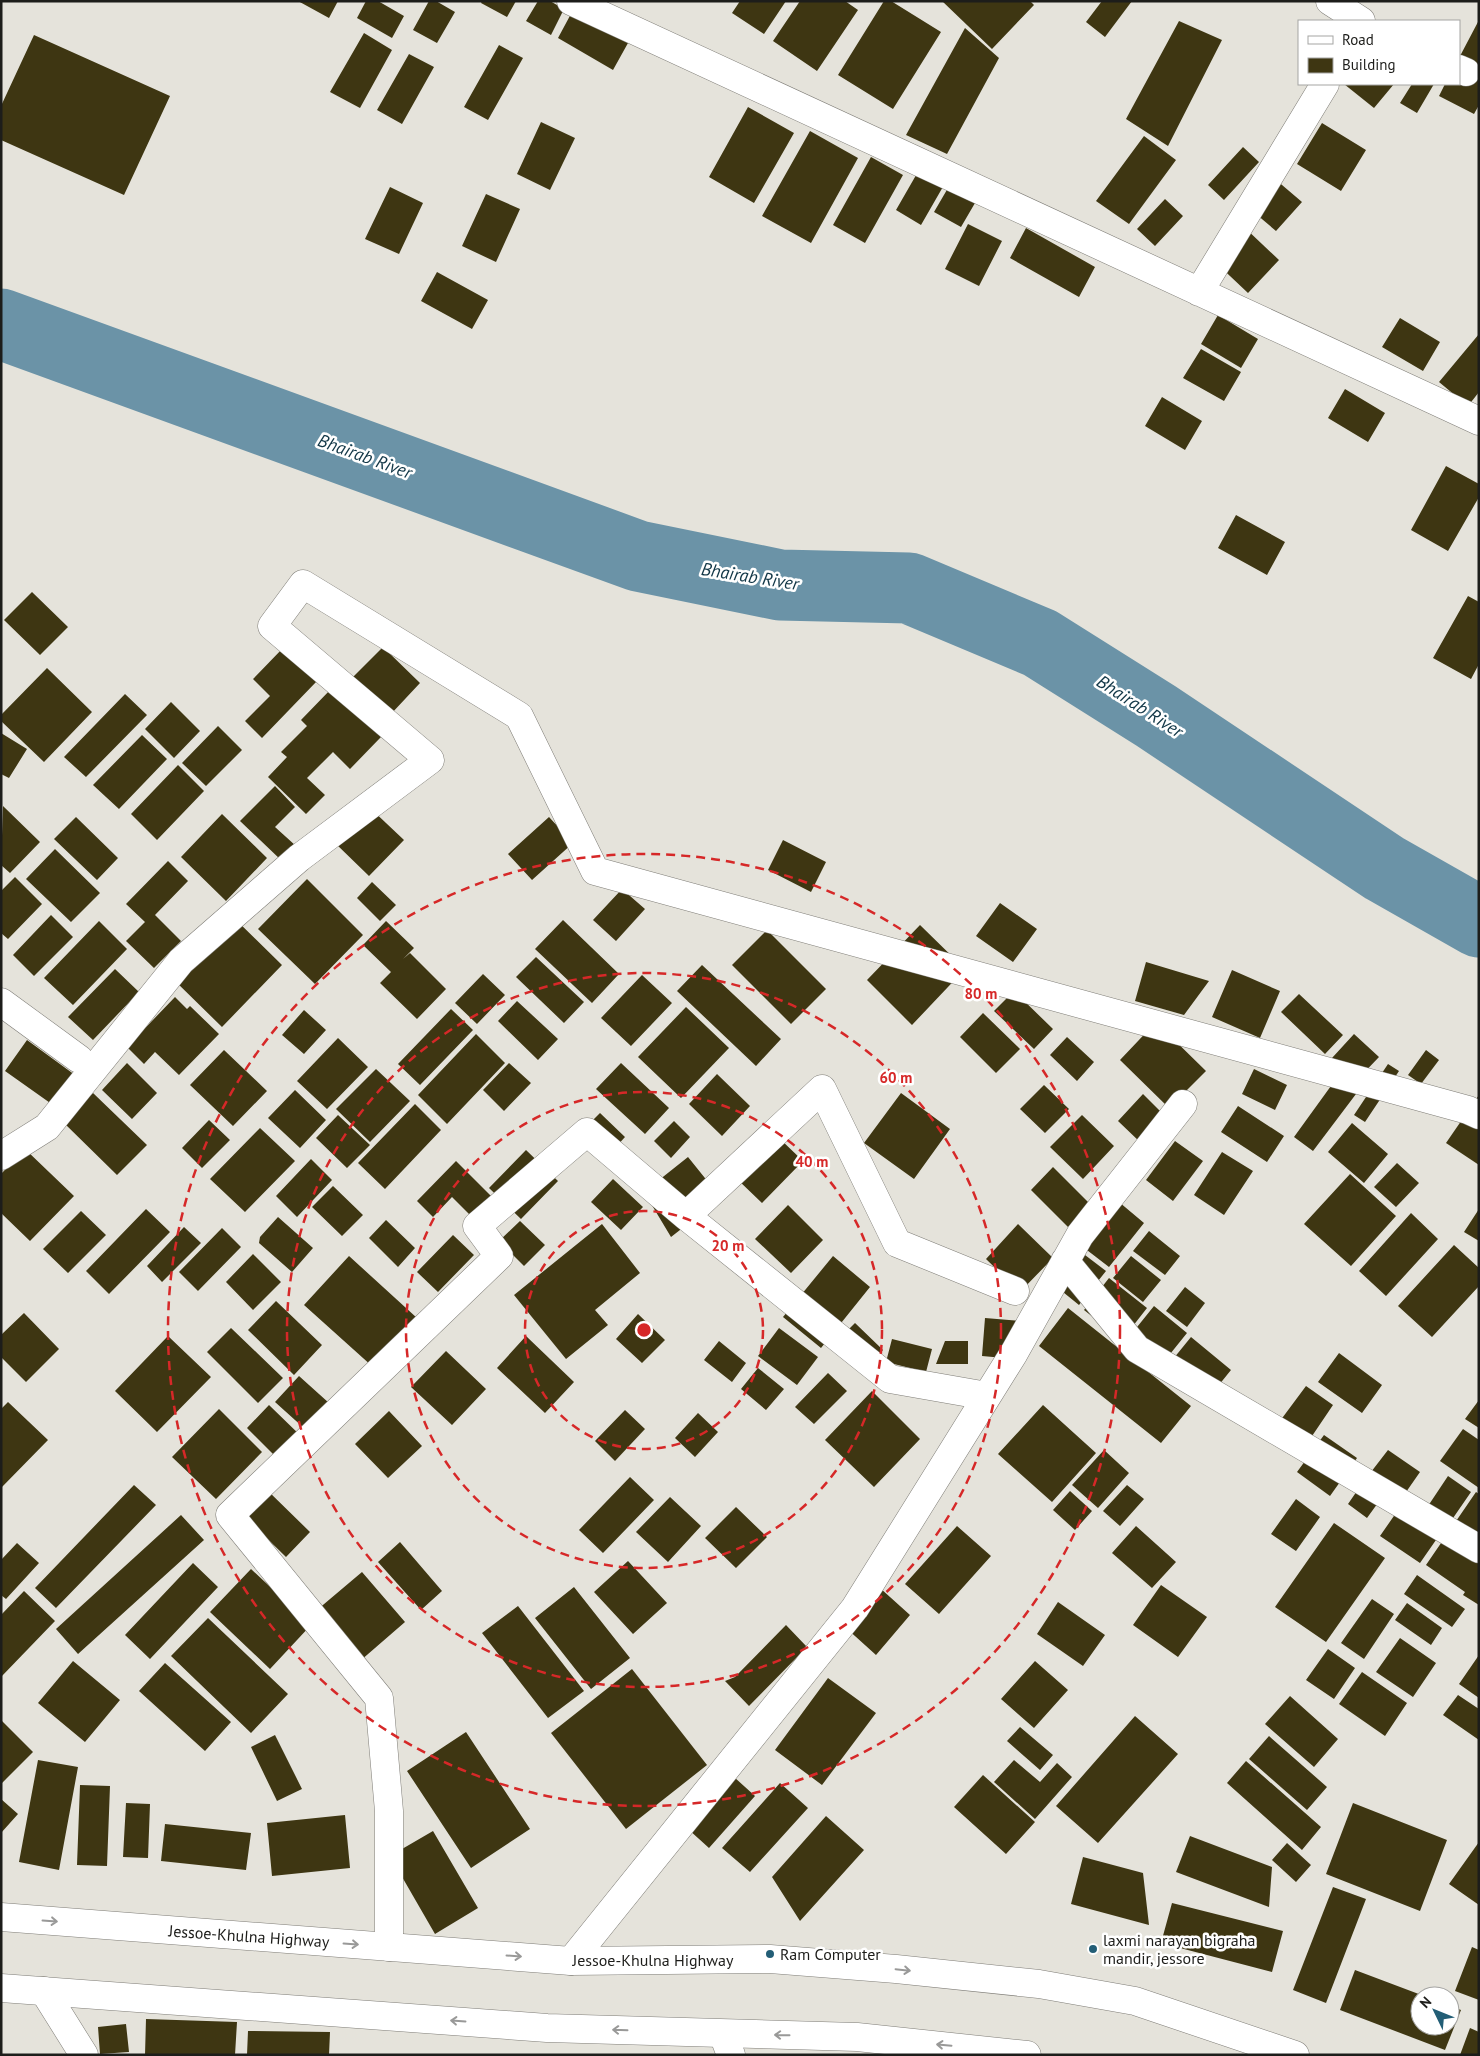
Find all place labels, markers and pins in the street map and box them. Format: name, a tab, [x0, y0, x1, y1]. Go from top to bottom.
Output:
centre of rings	[635, 1321, 653, 1339]
place label: laxmi narayan bigraha mandir, jessore	[1103, 1930, 1255, 1968]
marker: laxmi narayan bigraha mandir, jessore	[1087, 1943, 1099, 1955]
place label: Ram Computer	[780, 1944, 881, 1964]
marker: Ram Computer	[764, 1948, 776, 1960]

